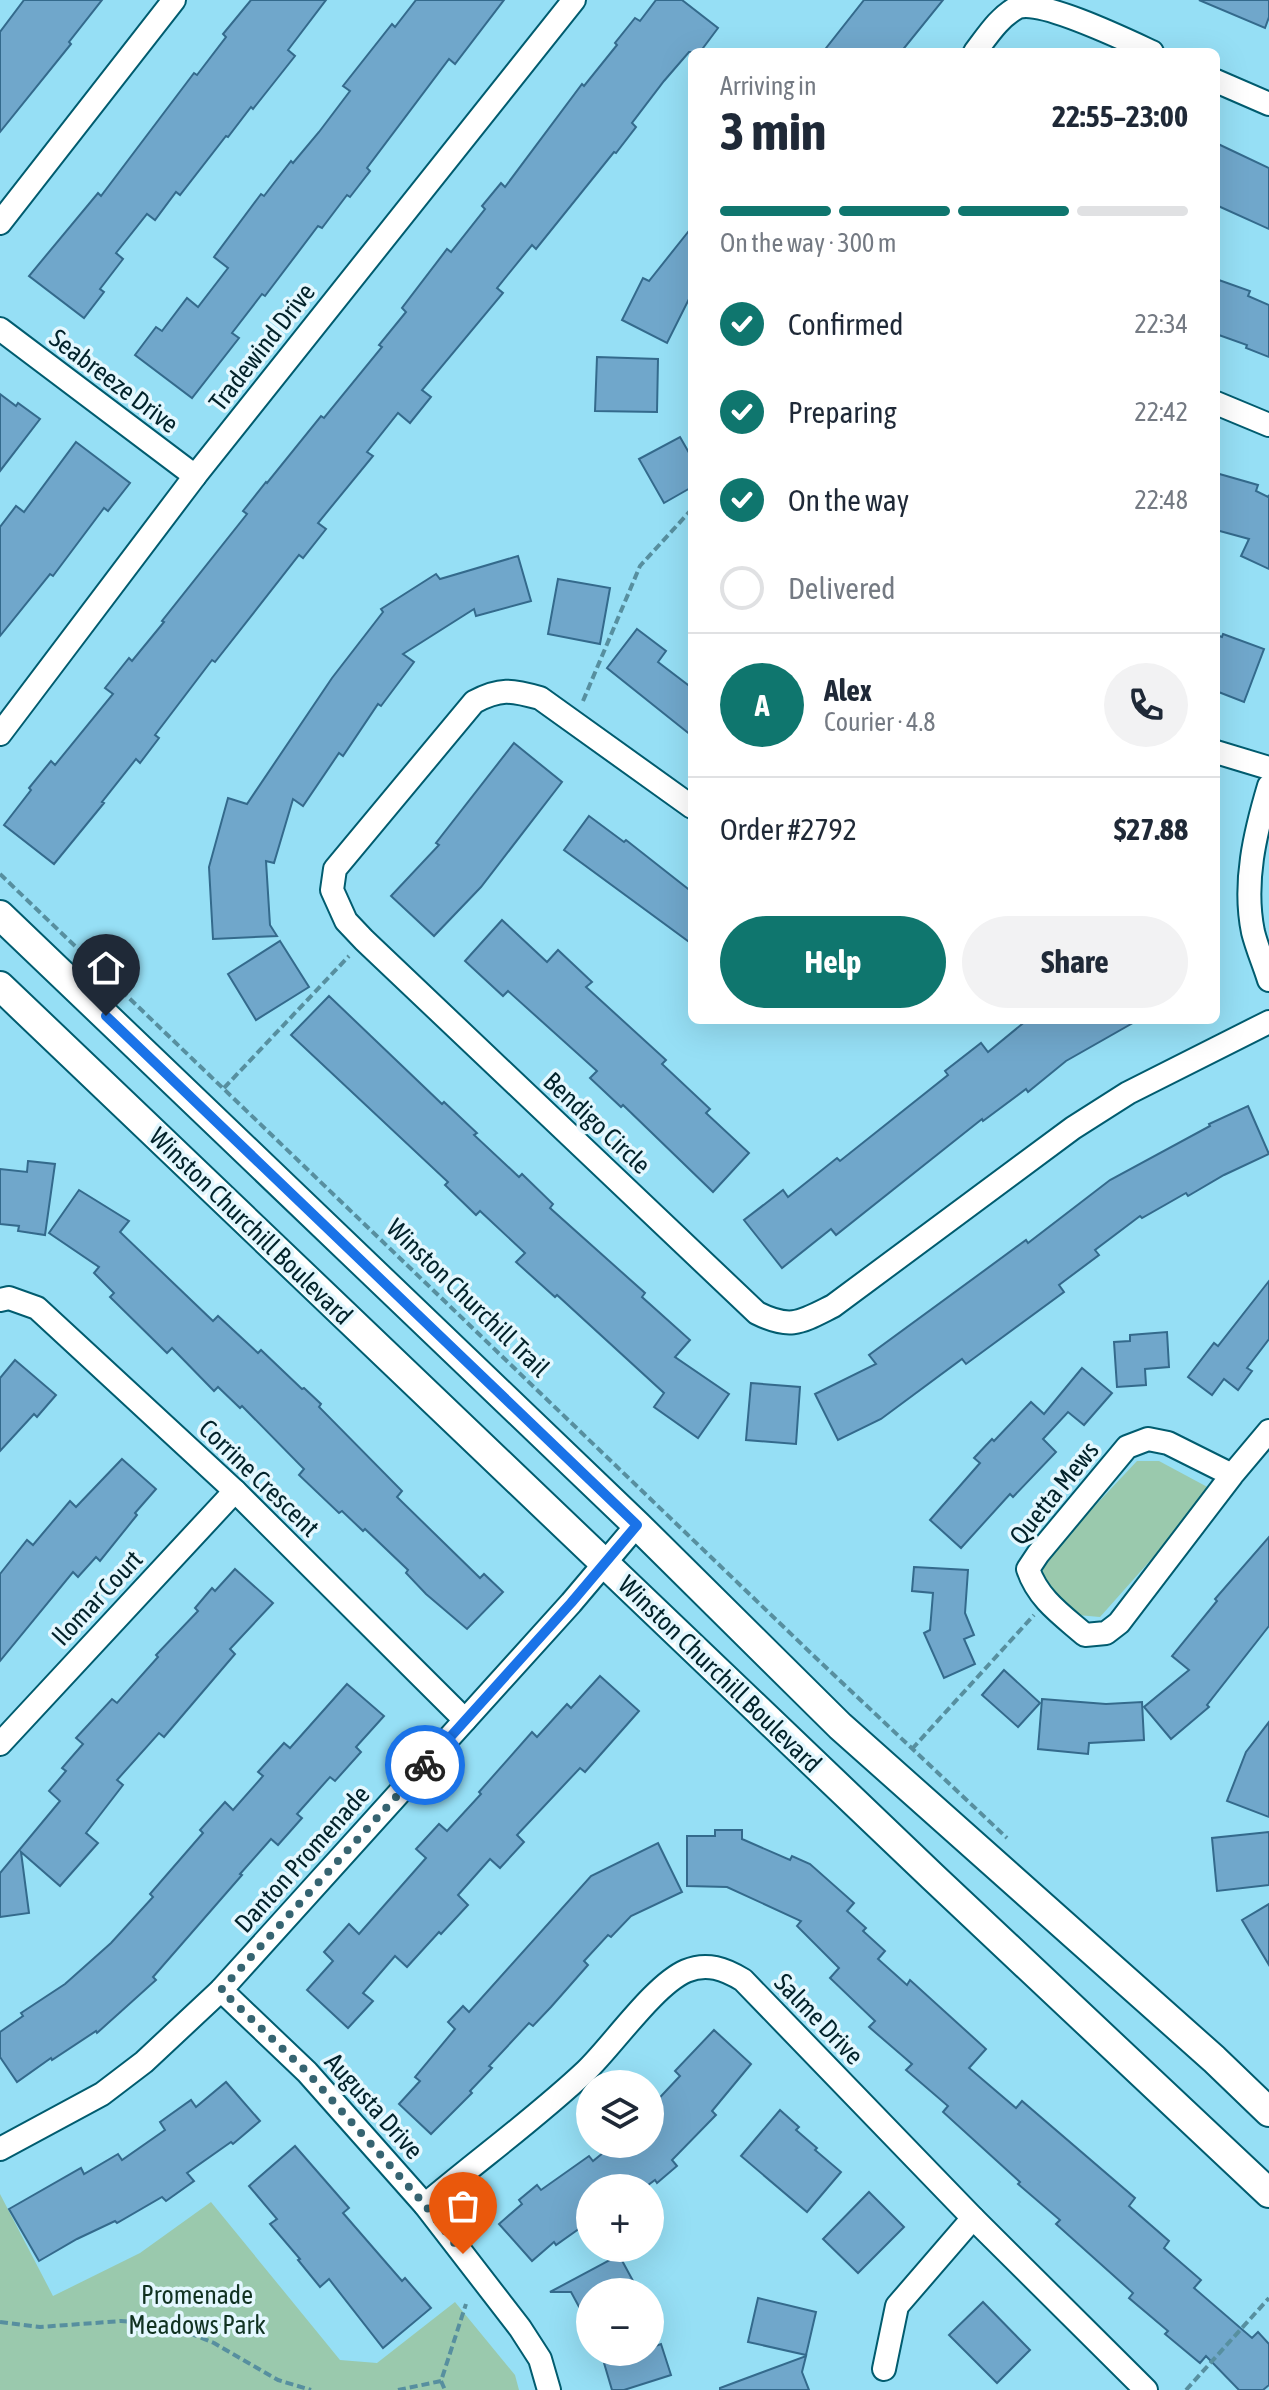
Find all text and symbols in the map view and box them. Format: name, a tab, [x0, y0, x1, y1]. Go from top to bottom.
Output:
text: Arriving in	[720, 71, 817, 101]
text: 22:55–23:00	[1052, 99, 1188, 133]
text: 3 min	[720, 101, 826, 161]
text: On the way · 300 m	[720, 228, 897, 258]
street label: Tradewind Drive	[203, 277, 321, 417]
icon: check	[720, 302, 764, 346]
text: Confirmed	[788, 307, 903, 341]
text: 22:34	[1134, 309, 1188, 339]
street label: Seabreeze Drive	[44, 323, 184, 439]
icon: check	[720, 390, 764, 434]
text: Preparing	[788, 395, 897, 429]
text: 22:42	[1134, 397, 1188, 427]
icon: check	[720, 478, 764, 522]
text: On the way	[788, 483, 909, 517]
text: 22:48	[1134, 485, 1188, 515]
text: Delivered	[788, 571, 896, 605]
button: phone	[1104, 663, 1188, 747]
text: Alex	[824, 673, 872, 707]
text: A	[755, 688, 769, 722]
text: Courier · 4.8	[824, 707, 935, 737]
text: Order #2792	[720, 812, 857, 846]
text: $27.88	[1114, 812, 1188, 846]
button: Help	[720, 916, 946, 1008]
button: Share	[962, 916, 1188, 1008]
pin	[72, 934, 140, 1016]
icon: home	[84, 946, 128, 990]
street label: Bendigo Circle	[537, 1066, 657, 1180]
street label: Winston Churchill Boulevard	[143, 1121, 359, 1331]
street label: Winston Churchill Trail	[381, 1213, 556, 1383]
street label: Corrine Crescent	[193, 1413, 325, 1543]
street label: Quetta Mews	[1003, 1435, 1105, 1551]
street label: Ilomar Court	[45, 1544, 149, 1652]
street label: Winston Churchill Boulevard	[612, 1569, 828, 1779]
courier	[385, 1725, 465, 1805]
icon: bike	[403, 1743, 447, 1787]
street label: Danton Promenade	[228, 1780, 376, 1938]
street label: Salme Drive	[768, 1967, 870, 2071]
street label: Augusta Drive	[319, 2047, 429, 2165]
map controls	[576, 2070, 664, 2366]
button: layers	[576, 2070, 664, 2158]
pin	[429, 2172, 497, 2254]
button: +	[576, 2174, 664, 2262]
icon: bag	[441, 2184, 485, 2228]
button: −	[576, 2278, 664, 2366]
park label: Promenade Meadows Park	[128, 2280, 266, 2340]

